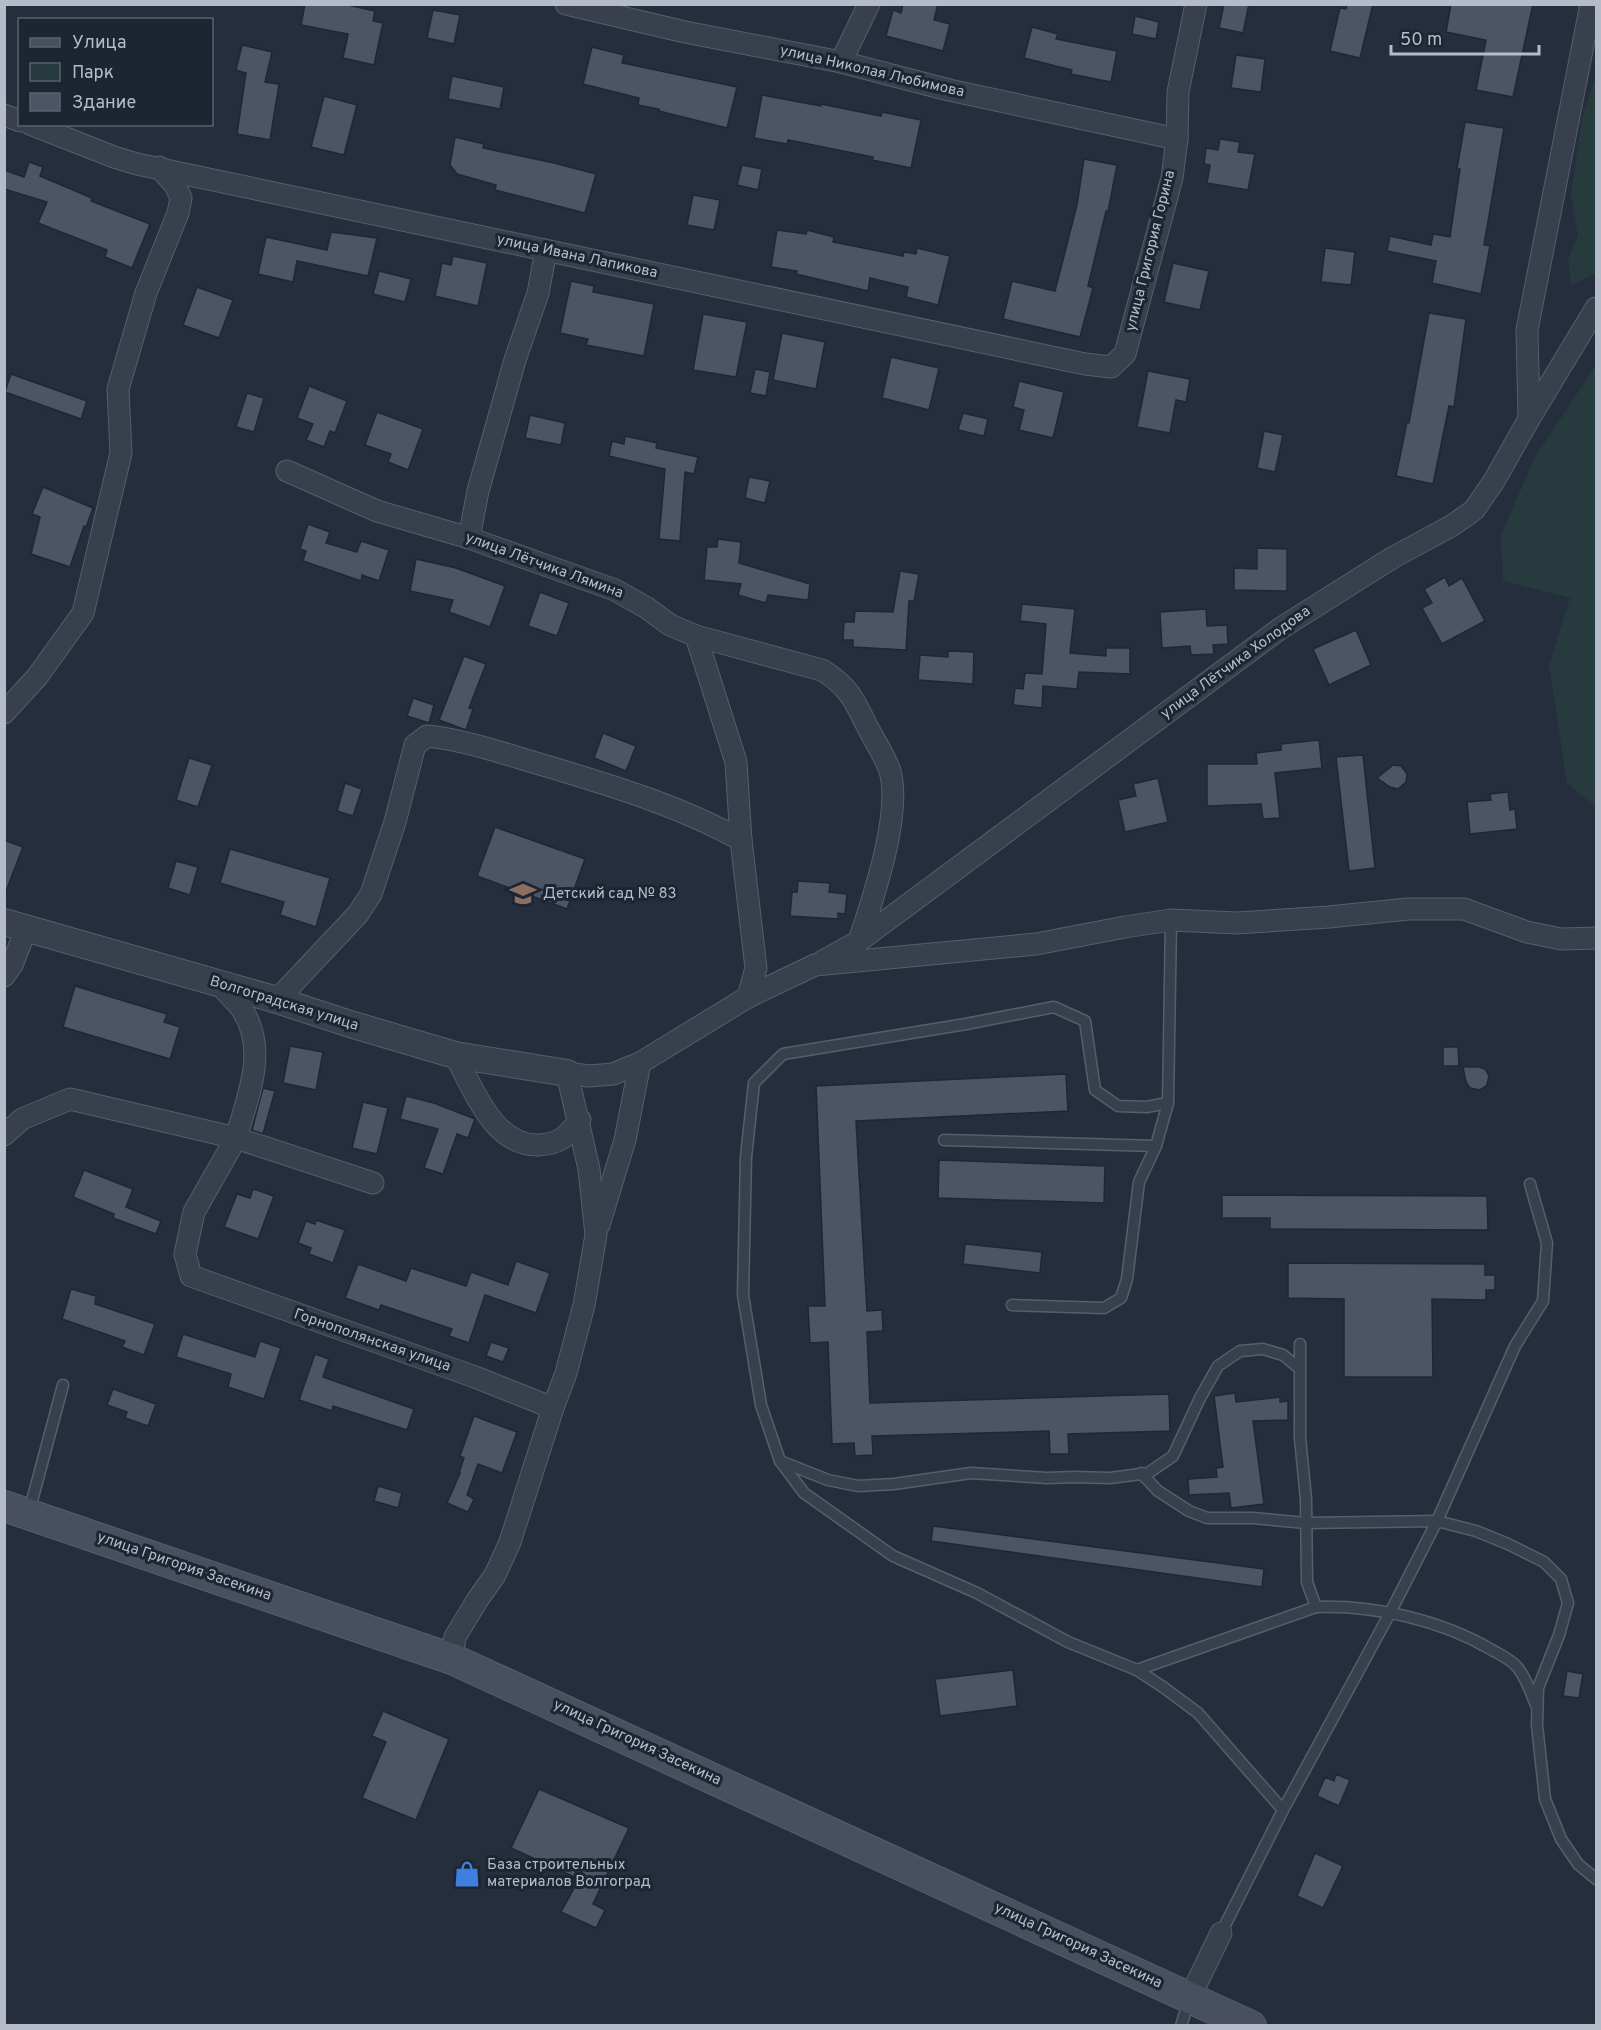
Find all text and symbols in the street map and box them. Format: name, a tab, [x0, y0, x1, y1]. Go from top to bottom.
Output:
legend	[18, 18, 213, 126]
scale bar	[1391, 18, 1540, 56]
text: 50 m	[1400, 29, 1442, 52]
text: Улица	[72, 32, 126, 55]
street label: улица Николая Любимова	[778, 42, 966, 102]
text: Парк	[72, 62, 114, 85]
text: Здание	[72, 92, 136, 115]
street label: улица Григория Горина	[1122, 168, 1180, 334]
street label: улица Ивана Лапикова	[495, 231, 659, 283]
street label: улица Лётчика Лямина	[462, 529, 626, 603]
street label: улица Лётчика Холодова	[1157, 602, 1315, 724]
school or university icon: Детский сад № 83	[508, 879, 538, 909]
place label: Детский сад № 83	[543, 885, 677, 904]
street label: Волгоградская улица	[207, 972, 361, 1036]
street label: Горнополянская улица	[291, 1305, 453, 1377]
street label: улица Григория Засекина	[94, 1528, 274, 1606]
street label: улица Григория Засекина	[550, 1696, 724, 1790]
place label: База строительных материалов Волгоград	[487, 1856, 651, 1892]
shop icon: База строительных материалов Волгоград	[452, 1859, 482, 1889]
street label: улица Григория Засекина	[991, 1899, 1165, 1993]

